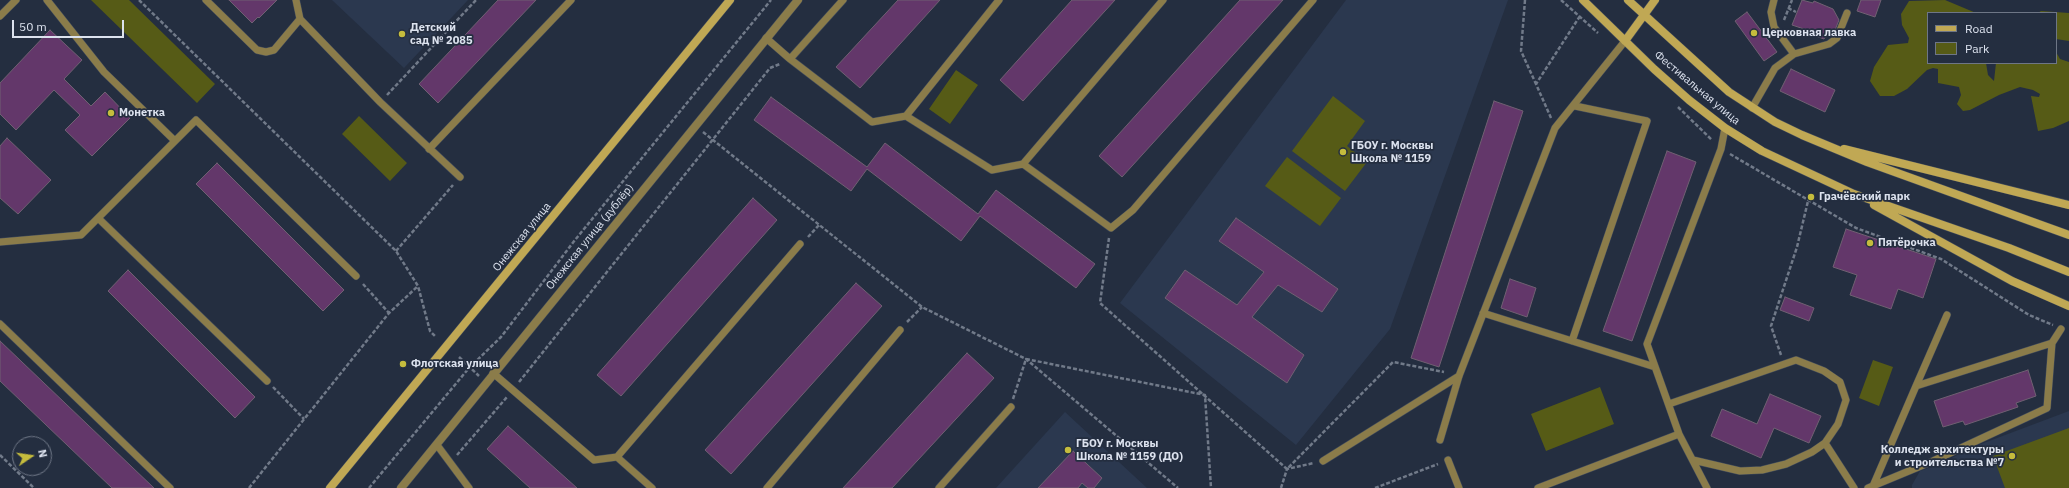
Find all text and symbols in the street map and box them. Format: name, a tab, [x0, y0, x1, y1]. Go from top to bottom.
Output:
scale bar	[14, 12, 126, 38]
legend	[1927, 12, 2057, 64]
text: 50 m	[19, 19, 47, 34]
place label: Детский сад № 2085	[410, 21, 472, 47]
text: Road	[1965, 21, 1993, 36]
place label: Церковная лавка	[1762, 26, 1856, 40]
marker: Церковная лавка	[1749, 28, 1759, 38]
marker: Детский сад № 2085	[397, 29, 407, 39]
text: Park	[1965, 41, 1989, 56]
street label: Фестивальная улица	[1651, 48, 1743, 128]
place label: Монетка	[119, 106, 165, 120]
marker: Монетка	[106, 108, 116, 118]
place label: ГБОУ г. Москвы Школа № 1159	[1351, 139, 1433, 165]
marker: ГБОУ г. Москвы Школа № 1159	[1338, 147, 1348, 157]
street label: Онежская улица (дублёр)	[543, 182, 637, 292]
place label: Грачёвский парк	[1819, 190, 1910, 204]
marker: Грачёвский парк	[1806, 192, 1816, 202]
street label: Онежская улица	[490, 200, 554, 274]
place label: Пятёрочка	[1878, 236, 1936, 250]
marker: Пятёрочка	[1865, 238, 1875, 248]
place label: Флотская улица	[411, 357, 499, 371]
marker: Флотская улица	[398, 359, 408, 369]
north arrow	[12, 436, 52, 476]
place label: ГБОУ г. Москвы Школа № 1159 (ДО)	[1076, 437, 1183, 463]
place label: Колледж архитектуры и строительства №7	[1881, 443, 2004, 469]
marker: ГБОУ г. Москвы Школа № 1159 (ДО)	[1063, 445, 1073, 455]
text: N	[35, 448, 50, 459]
marker: Колледж архитектуры и строительства №7	[2007, 451, 2017, 461]

